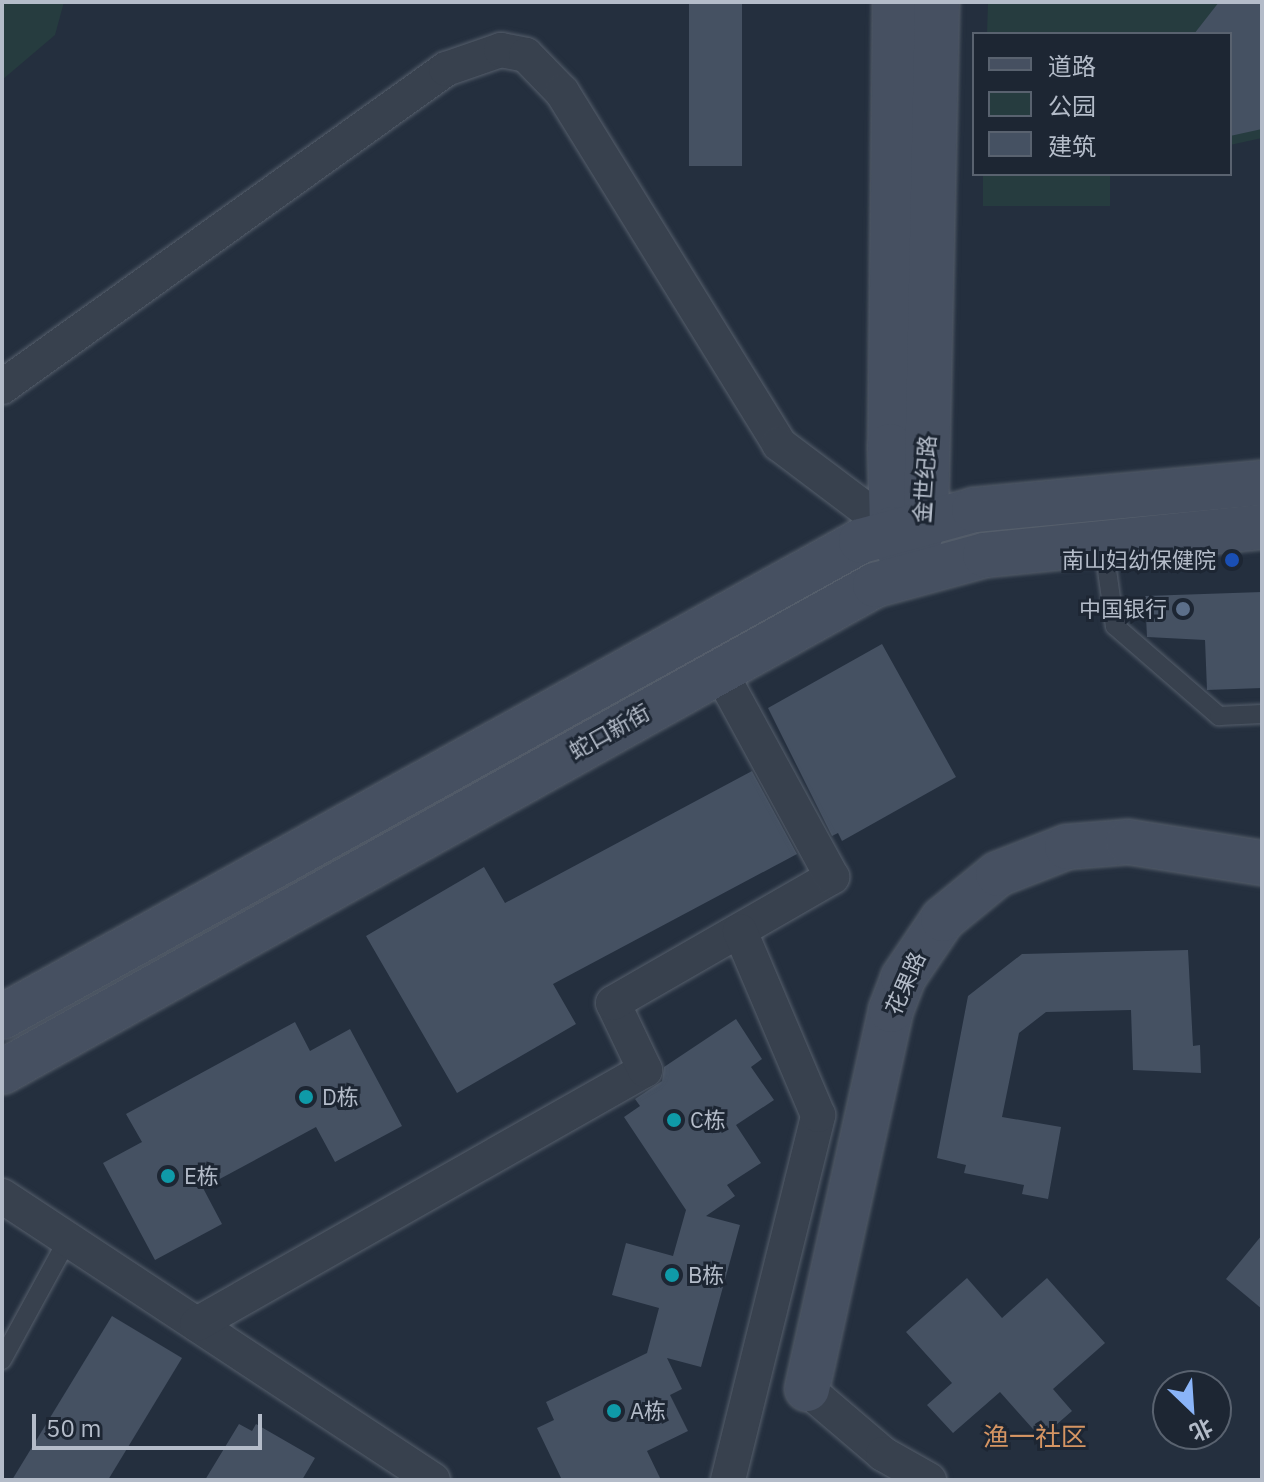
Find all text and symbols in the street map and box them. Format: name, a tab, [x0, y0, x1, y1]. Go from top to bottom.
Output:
legend	[972, 32, 1232, 176]
text: 道路	[1048, 50, 1096, 82]
text: 公园	[1048, 90, 1096, 122]
text: 建筑	[1048, 130, 1096, 162]
street label: 金世纪路	[908, 434, 940, 524]
place label: 南山妇幼保健院	[1062, 547, 1216, 573]
marker: 南山妇幼保健院	[1223, 551, 1241, 569]
place label: 中国银行	[1079, 596, 1167, 622]
marker: 中国银行	[1174, 600, 1192, 618]
street label: 蛇口新街	[564, 698, 654, 764]
street label: 花果路	[880, 947, 930, 1019]
place label: D栋	[322, 1084, 359, 1110]
marker: D栋	[297, 1088, 315, 1106]
place label: C栋	[690, 1107, 726, 1133]
marker: C栋	[665, 1111, 683, 1129]
place label: E栋	[184, 1163, 219, 1189]
marker: E栋	[159, 1167, 177, 1185]
place label: B栋	[688, 1262, 724, 1288]
marker: B栋	[663, 1266, 681, 1284]
north arrow	[1152, 1370, 1232, 1450]
scale bar	[36, 1398, 266, 1448]
place label: A栋	[630, 1398, 666, 1424]
marker: A栋	[605, 1402, 623, 1420]
text: 50 m	[46, 1412, 101, 1444]
text: 北	[1185, 1413, 1218, 1448]
district label: 渔一社区	[983, 1421, 1087, 1453]

